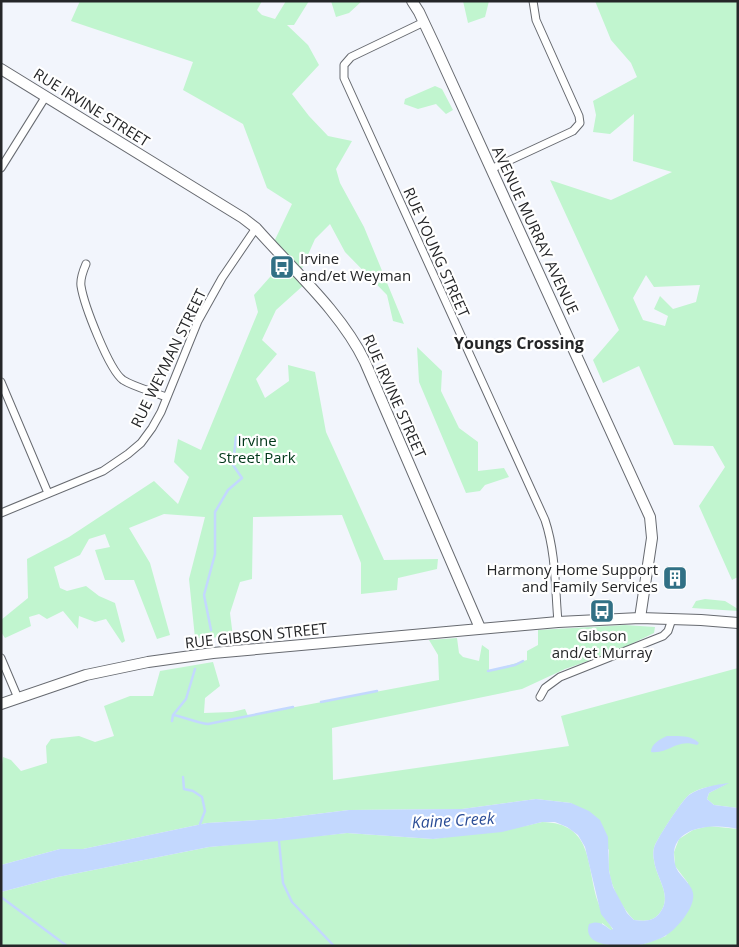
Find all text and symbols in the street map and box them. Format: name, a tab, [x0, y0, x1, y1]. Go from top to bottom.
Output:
street label: RUE IRVINE STREET	[30, 63, 154, 151]
street label: AVENUE MURRAY AVENUE	[488, 143, 584, 317]
street label: RUE YOUNG STREET	[399, 184, 475, 321]
place label: Irvine and/et Weyman	[300, 248, 411, 285]
bus stop icon: Irvine and/et Weyman	[269, 254, 295, 280]
street label: RUE WEYMAN STREET	[126, 285, 211, 431]
street label: RUE IRVINE STREET	[359, 331, 432, 462]
district label: Youngs Crossing	[454, 332, 584, 354]
park label: Irvine Street Park	[218, 430, 296, 467]
place label: Harmony Home Support and Family Services	[486, 559, 658, 596]
building icon: Harmony Home Support and Family Services	[662, 565, 688, 591]
bus stop icon: Gibson and/et Murray	[589, 598, 615, 624]
street label: RUE GIBSON STREET	[184, 618, 329, 652]
place label: Gibson and/et Murray	[552, 625, 653, 662]
water label: Kaine Creek	[411, 807, 496, 833]

